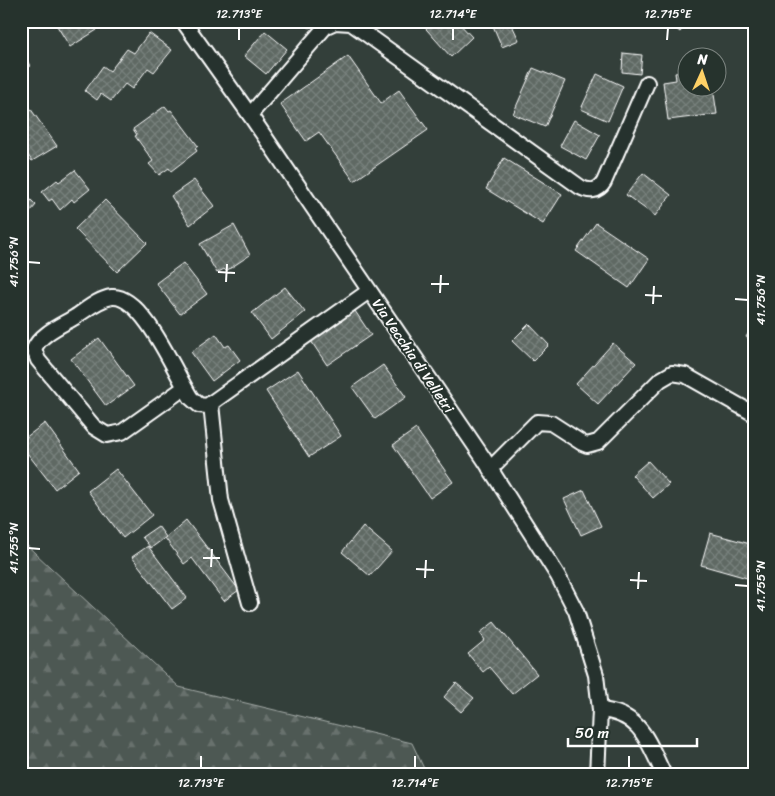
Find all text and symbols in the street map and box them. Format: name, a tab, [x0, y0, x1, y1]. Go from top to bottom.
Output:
text: 12.713°E	[216, 3, 263, 25]
text: 12.714°E	[430, 3, 478, 25]
text: 12.715°E	[645, 3, 693, 25]
text: N	[696, 47, 708, 72]
north arrow	[678, 48, 728, 98]
text: 41.756°N	[3, 236, 25, 287]
text: 41.756°N	[750, 274, 772, 325]
street label: Via Vecchia di Velletri	[365, 293, 461, 419]
text: 41.755°N	[3, 522, 25, 574]
text: 41.755°N	[750, 560, 772, 612]
scale bar	[568, 716, 696, 748]
text: 50 m	[575, 720, 610, 746]
text: 12.713°E	[178, 772, 225, 794]
text: 12.714°E	[392, 772, 440, 794]
text: 12.715°E	[606, 772, 654, 794]

